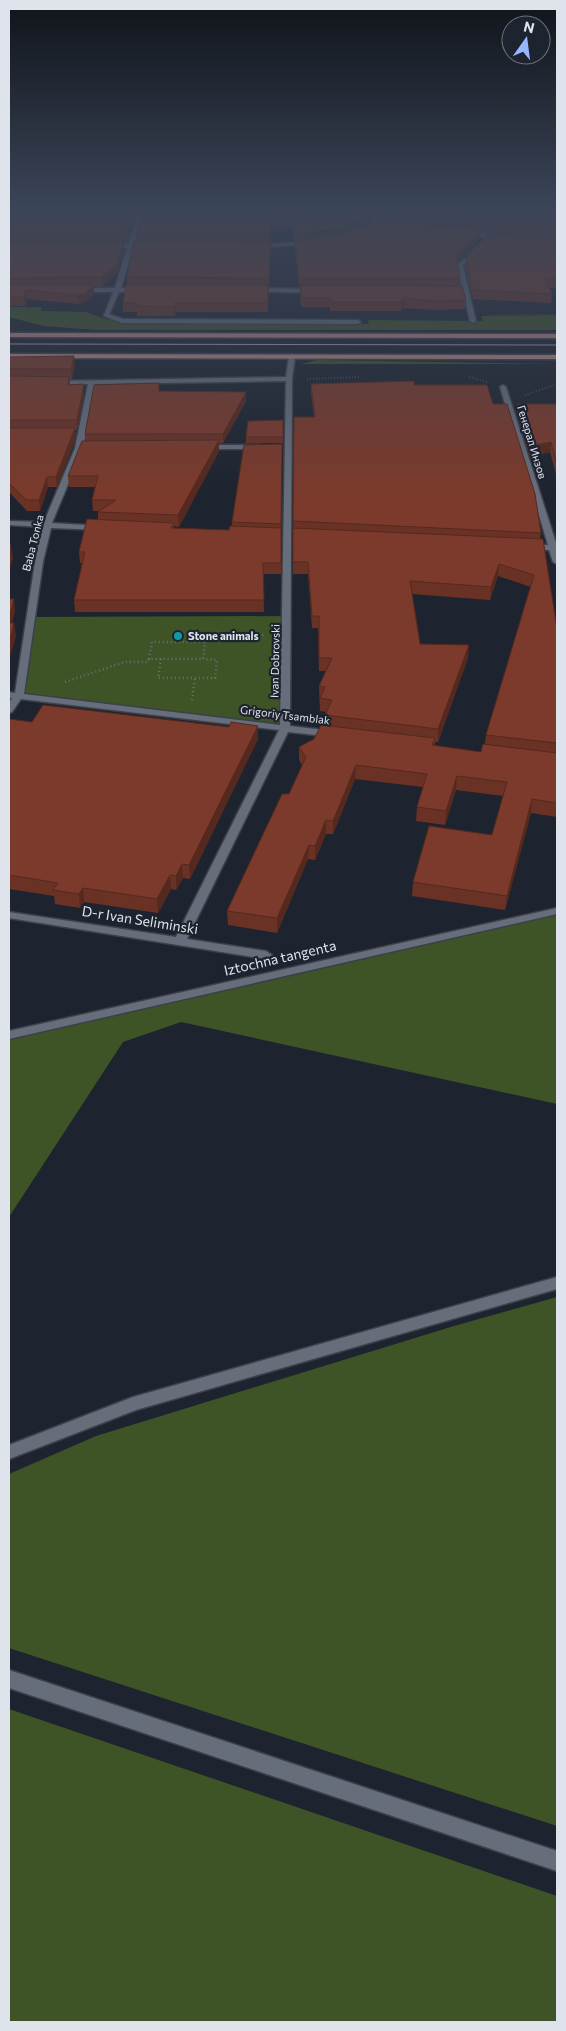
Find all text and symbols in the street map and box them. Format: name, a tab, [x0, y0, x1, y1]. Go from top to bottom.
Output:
north arrow	[501, 15, 551, 65]
text: N	[522, 17, 536, 36]
street label: Генерал Инзов	[515, 404, 550, 480]
street label: Baba Tonka	[19, 513, 46, 573]
street label: Ivan Dobrovski	[267, 624, 282, 698]
place label: Stone animals	[188, 629, 259, 642]
marker: Stone animals	[172, 630, 184, 642]
street label: Grigoriy Tsamblak	[239, 703, 331, 726]
street label: D-r Ivan Seliminski	[81, 902, 199, 937]
street label: Iztochna tangenta	[222, 936, 338, 979]

